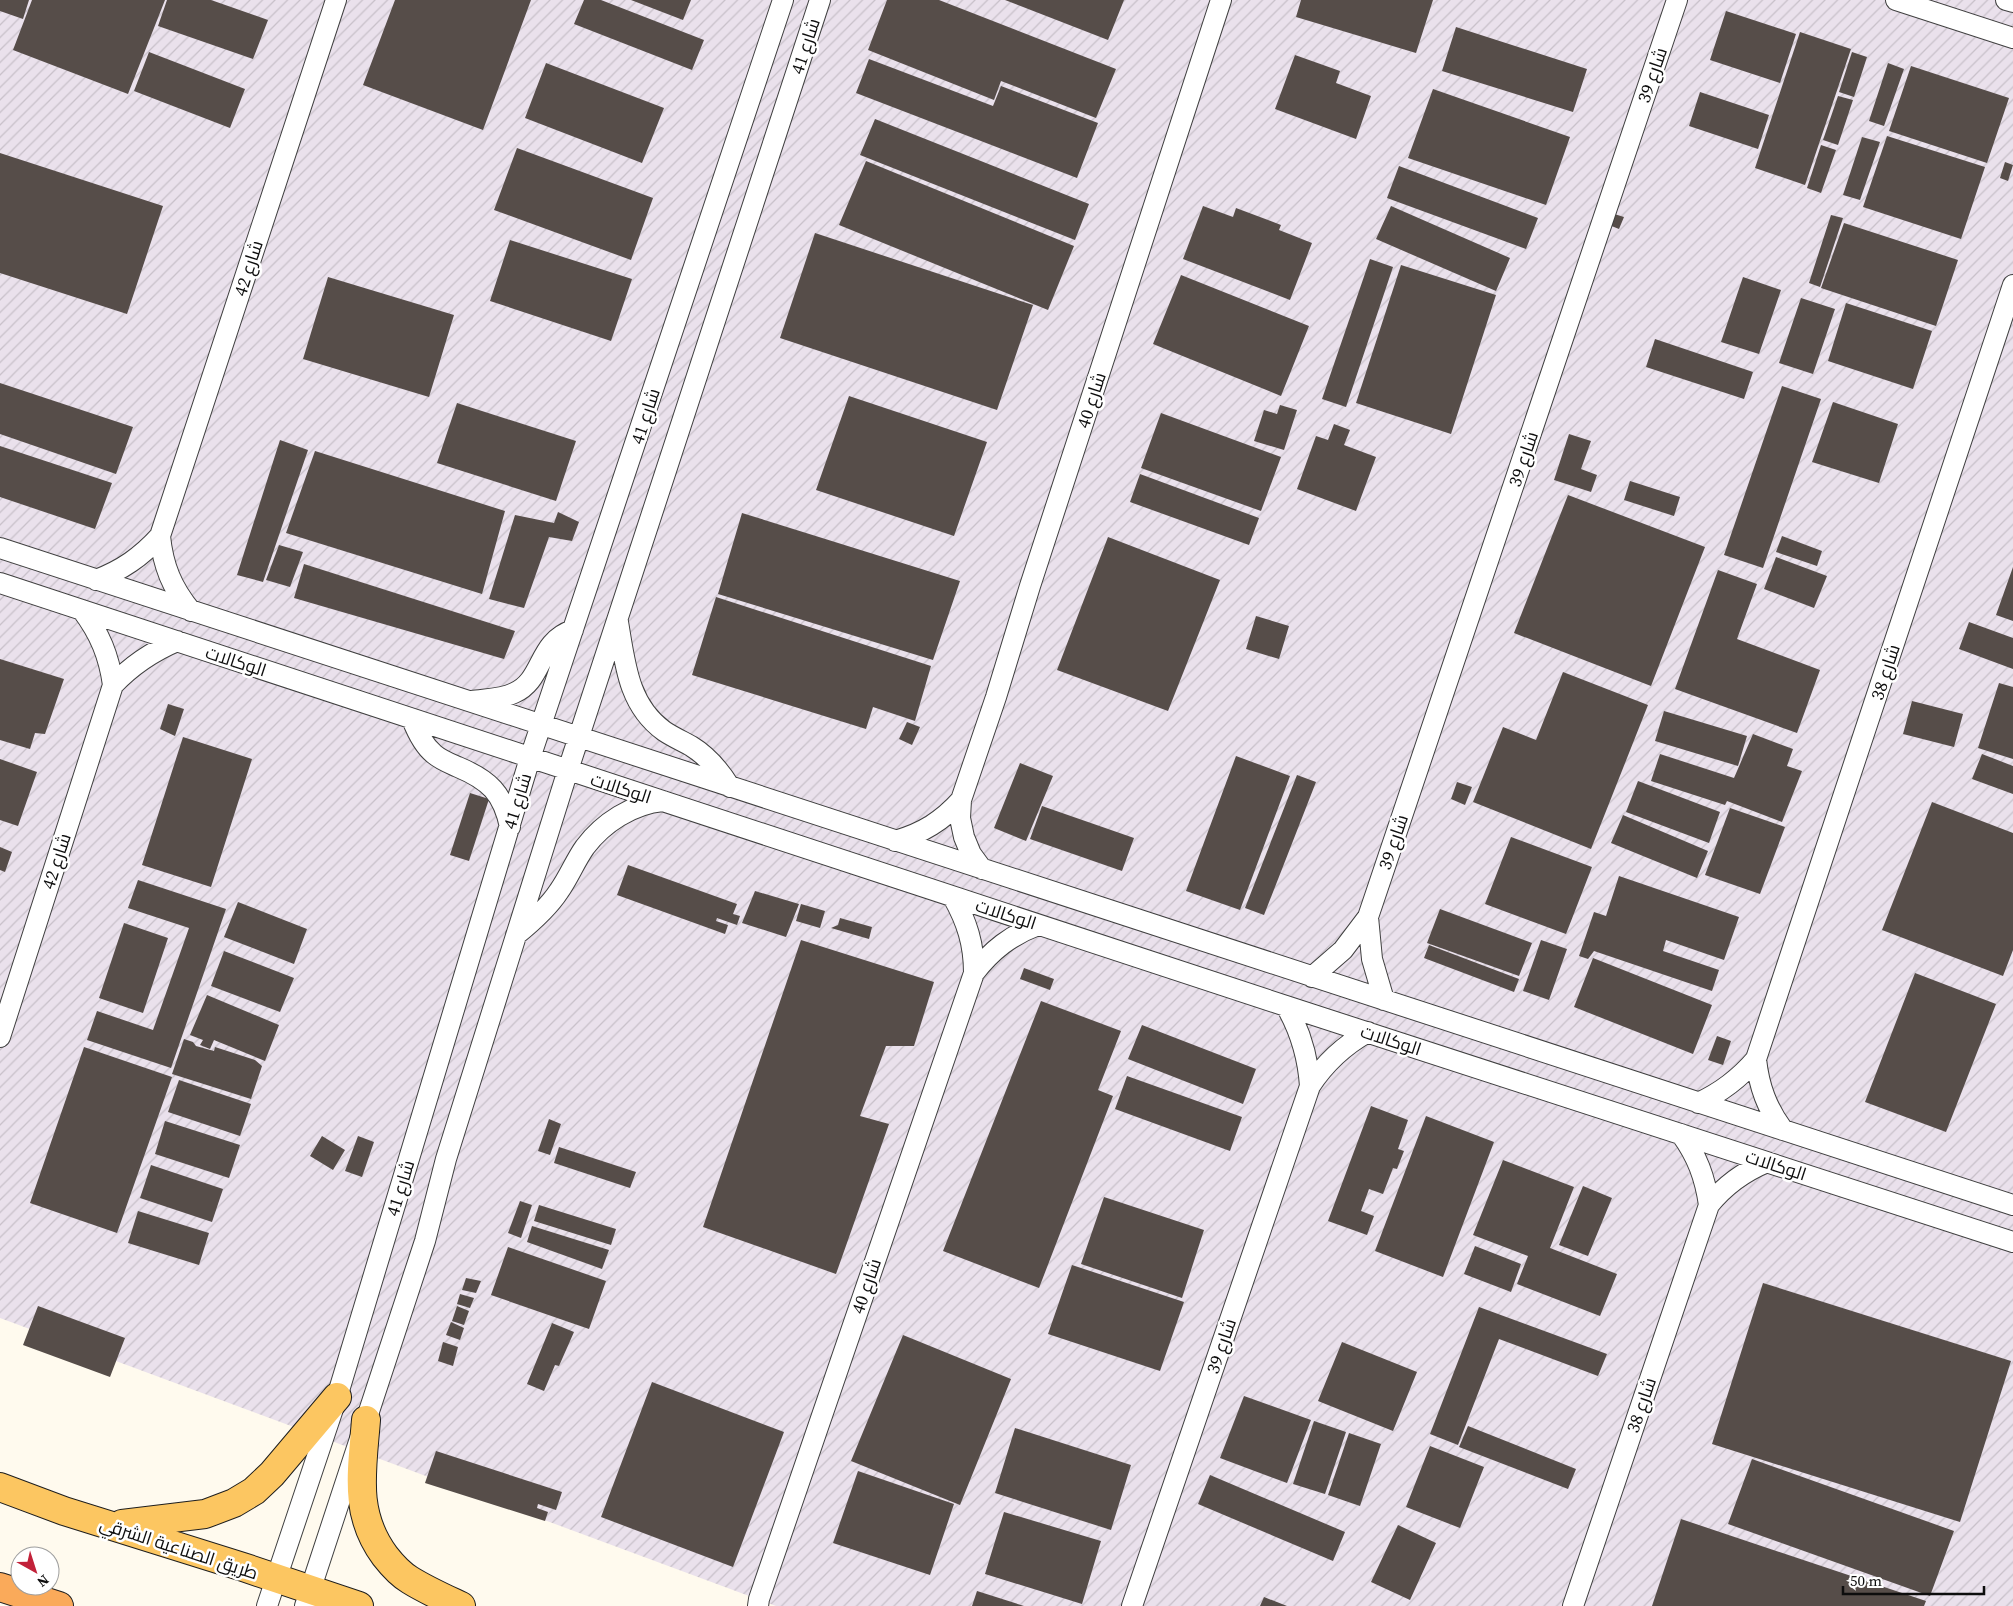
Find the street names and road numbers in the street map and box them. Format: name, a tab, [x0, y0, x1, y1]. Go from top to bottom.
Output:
street label: شارع 41	[784, 15, 826, 77]
street label: شارع 39	[1631, 44, 1673, 106]
street label: شارع 42	[227, 237, 269, 299]
street label: شارع 40	[1070, 369, 1112, 431]
street label: شارع 41	[624, 385, 666, 447]
street label: شارع 39	[1502, 428, 1544, 490]
street label: الوكالات	[202, 639, 270, 683]
street label: شارع 38	[1864, 641, 1906, 703]
street label: الوكالات	[587, 766, 655, 810]
street label: شارع 41	[497, 770, 537, 832]
street label: شارع 39	[1372, 811, 1414, 873]
street label: شارع 42	[35, 830, 77, 892]
street label: الوكالات	[972, 892, 1040, 936]
street label: الوكالات	[1357, 1018, 1425, 1062]
street label: الوكالات	[1742, 1143, 1810, 1187]
street label: شارع 41	[380, 1157, 420, 1219]
street label: شارع 40	[845, 1255, 887, 1317]
street label: شارع 39	[1200, 1315, 1242, 1377]
street label: شارع 38	[1620, 1374, 1662, 1436]
street label: طريق الصناعية الشرقي	[96, 1511, 261, 1587]

